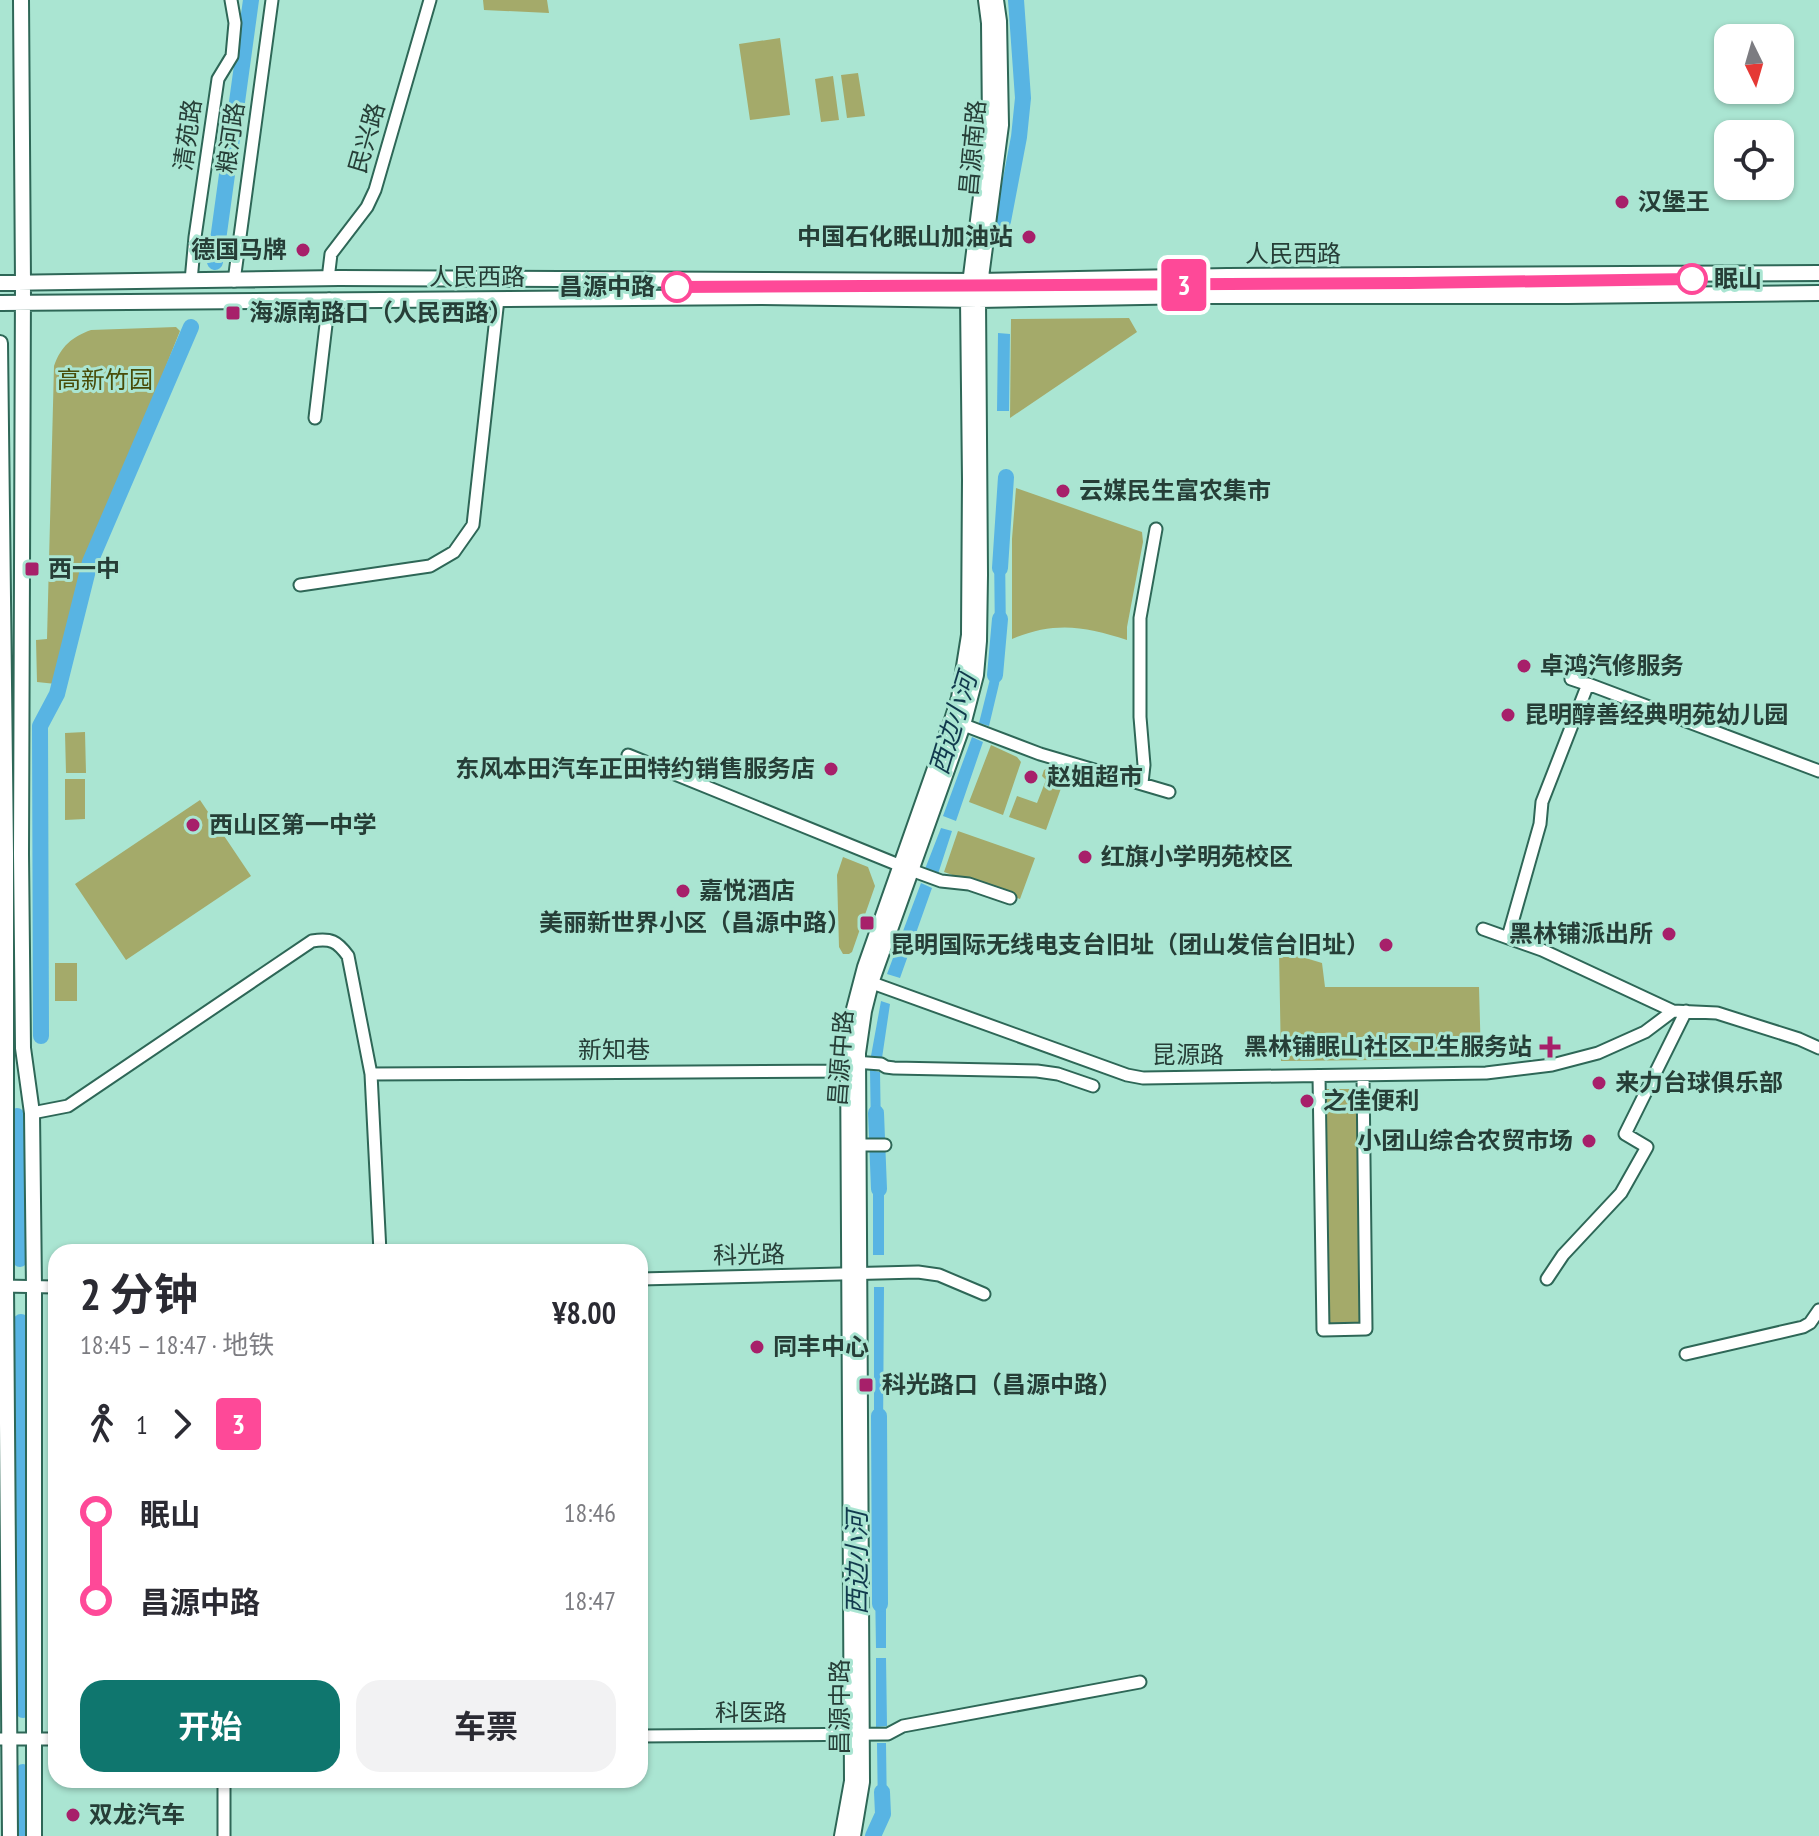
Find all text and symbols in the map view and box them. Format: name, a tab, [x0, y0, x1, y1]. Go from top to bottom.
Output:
north arrow	[1714, 24, 1794, 104]
map controls	[1714, 24, 1794, 200]
street label: 清苑路	[167, 97, 208, 173]
street label: 民兴路	[342, 99, 391, 177]
street label: 昌源南路	[953, 99, 992, 197]
street label: 粮河路	[210, 100, 251, 176]
button: locate	[1714, 120, 1794, 200]
place label: 汉堡王	[1638, 186, 1710, 217]
marker: 汉堡王	[1613, 193, 1631, 211]
place label: 中国石化眠山加油站	[797, 221, 1013, 252]
marker: 中国石化眠山加油站	[1020, 228, 1038, 246]
place label: 德国马牌	[191, 234, 287, 265]
street label: 人民西路	[1245, 238, 1341, 269]
marker: 德国马牌	[294, 241, 312, 259]
line badge: 3	[1158, 259, 1210, 311]
street label: 人民西路	[429, 261, 525, 292]
place label: 眠山	[1714, 263, 1762, 294]
marker: 眠山	[1677, 264, 1707, 294]
text: 3	[1177, 266, 1191, 303]
place label: 昌源中路	[559, 271, 655, 302]
marker: 昌源中路	[662, 272, 692, 302]
place label: 海源南路口（人民西路）	[249, 297, 513, 328]
marker: 海源南路口（人民西路）	[224, 304, 242, 322]
park label: 高新竹园	[57, 364, 153, 395]
place label: 云媒民生富农集市	[1079, 475, 1271, 506]
marker: 云媒民生富农集市	[1054, 482, 1072, 500]
place label: 西一中	[48, 553, 120, 584]
marker: 西一中	[23, 560, 41, 578]
place label: 卓鸿汽修服务	[1540, 650, 1684, 681]
marker: 卓鸿汽修服务	[1515, 657, 1533, 675]
water label: 西边小河	[922, 665, 985, 778]
place label: 昆明醇善经典明苑幼儿园	[1524, 699, 1788, 730]
marker: 昆明醇善经典明苑幼儿园	[1499, 706, 1517, 724]
place label: 东风本田汽车正田特约销售服务店	[455, 753, 815, 784]
marker: 东风本田汽车正田特约销售服务店	[822, 760, 840, 778]
place label: 赵姐超市	[1047, 761, 1143, 792]
marker: 赵姐超市	[1022, 768, 1040, 786]
place label: 西山区第一中学	[209, 809, 377, 840]
marker: 西山区第一中学	[184, 816, 202, 834]
place label: 红旗小学明苑校区	[1101, 841, 1293, 872]
marker: 红旗小学明苑校区	[1076, 848, 1094, 866]
place label: 嘉悦酒店	[699, 875, 795, 906]
marker: 嘉悦酒店	[674, 882, 692, 900]
place label: 美丽新世界小区（昌源中路）	[539, 907, 851, 938]
marker: 美丽新世界小区（昌源中路）	[858, 914, 876, 932]
place label: 黑林铺派出所	[1509, 918, 1653, 949]
marker: 黑林铺派出所	[1660, 925, 1678, 943]
place label: 昆明国际无线电支台旧址（团山发信台旧址）	[890, 929, 1370, 960]
marker: 昆明国际无线电支台旧址（团山发信台旧址）	[1377, 936, 1395, 954]
street label: 昌源中路	[822, 1009, 859, 1107]
place label: 黑林铺眠山社区卫生服务站	[1244, 1031, 1532, 1062]
street label: 新知巷	[578, 1034, 650, 1065]
marker: 黑林铺眠山社区卫生服务站	[1539, 1036, 1561, 1058]
street label: 昆源路	[1152, 1039, 1224, 1070]
place label: 来力台球俱乐部	[1615, 1067, 1783, 1098]
marker: 来力台球俱乐部	[1590, 1074, 1608, 1092]
place label: 之佳便利	[1323, 1085, 1419, 1116]
marker: 之佳便利	[1298, 1092, 1316, 1110]
place label: 小团山综合农贸市场	[1357, 1125, 1573, 1156]
marker: 小团山综合农贸市场	[1580, 1132, 1598, 1150]
street label: 科光路	[713, 1238, 785, 1271]
text: 2 分钟	[80, 1265, 198, 1322]
text: ¥8.00	[552, 1293, 616, 1332]
text: 18:45 – 18:47 · 地铁	[80, 1328, 275, 1361]
place label: 同丰中心	[773, 1331, 869, 1362]
marker: 同丰中心	[748, 1338, 766, 1356]
place label: 科光路口（昌源中路）	[882, 1369, 1122, 1400]
marker: 科光路口（昌源中路）	[857, 1376, 875, 1394]
icon: walk	[80, 1402, 124, 1446]
icon: forward	[160, 1402, 204, 1446]
text: 3	[232, 1405, 245, 1442]
text: 1	[136, 1408, 148, 1441]
text: 眠山	[140, 1494, 200, 1533]
text: 18:46	[564, 1496, 616, 1529]
water label: 西边小河	[840, 1506, 873, 1615]
text: 昌源中路	[140, 1582, 260, 1621]
text: 18:47	[564, 1584, 616, 1617]
street label: 昌源中路	[824, 1659, 855, 1755]
button: 开始	[80, 1680, 340, 1772]
button: 车票	[356, 1680, 616, 1772]
street label: 科医路	[715, 1697, 787, 1728]
place label: 双龙汽车	[89, 1799, 185, 1830]
marker: 双龙汽车	[64, 1806, 82, 1824]

